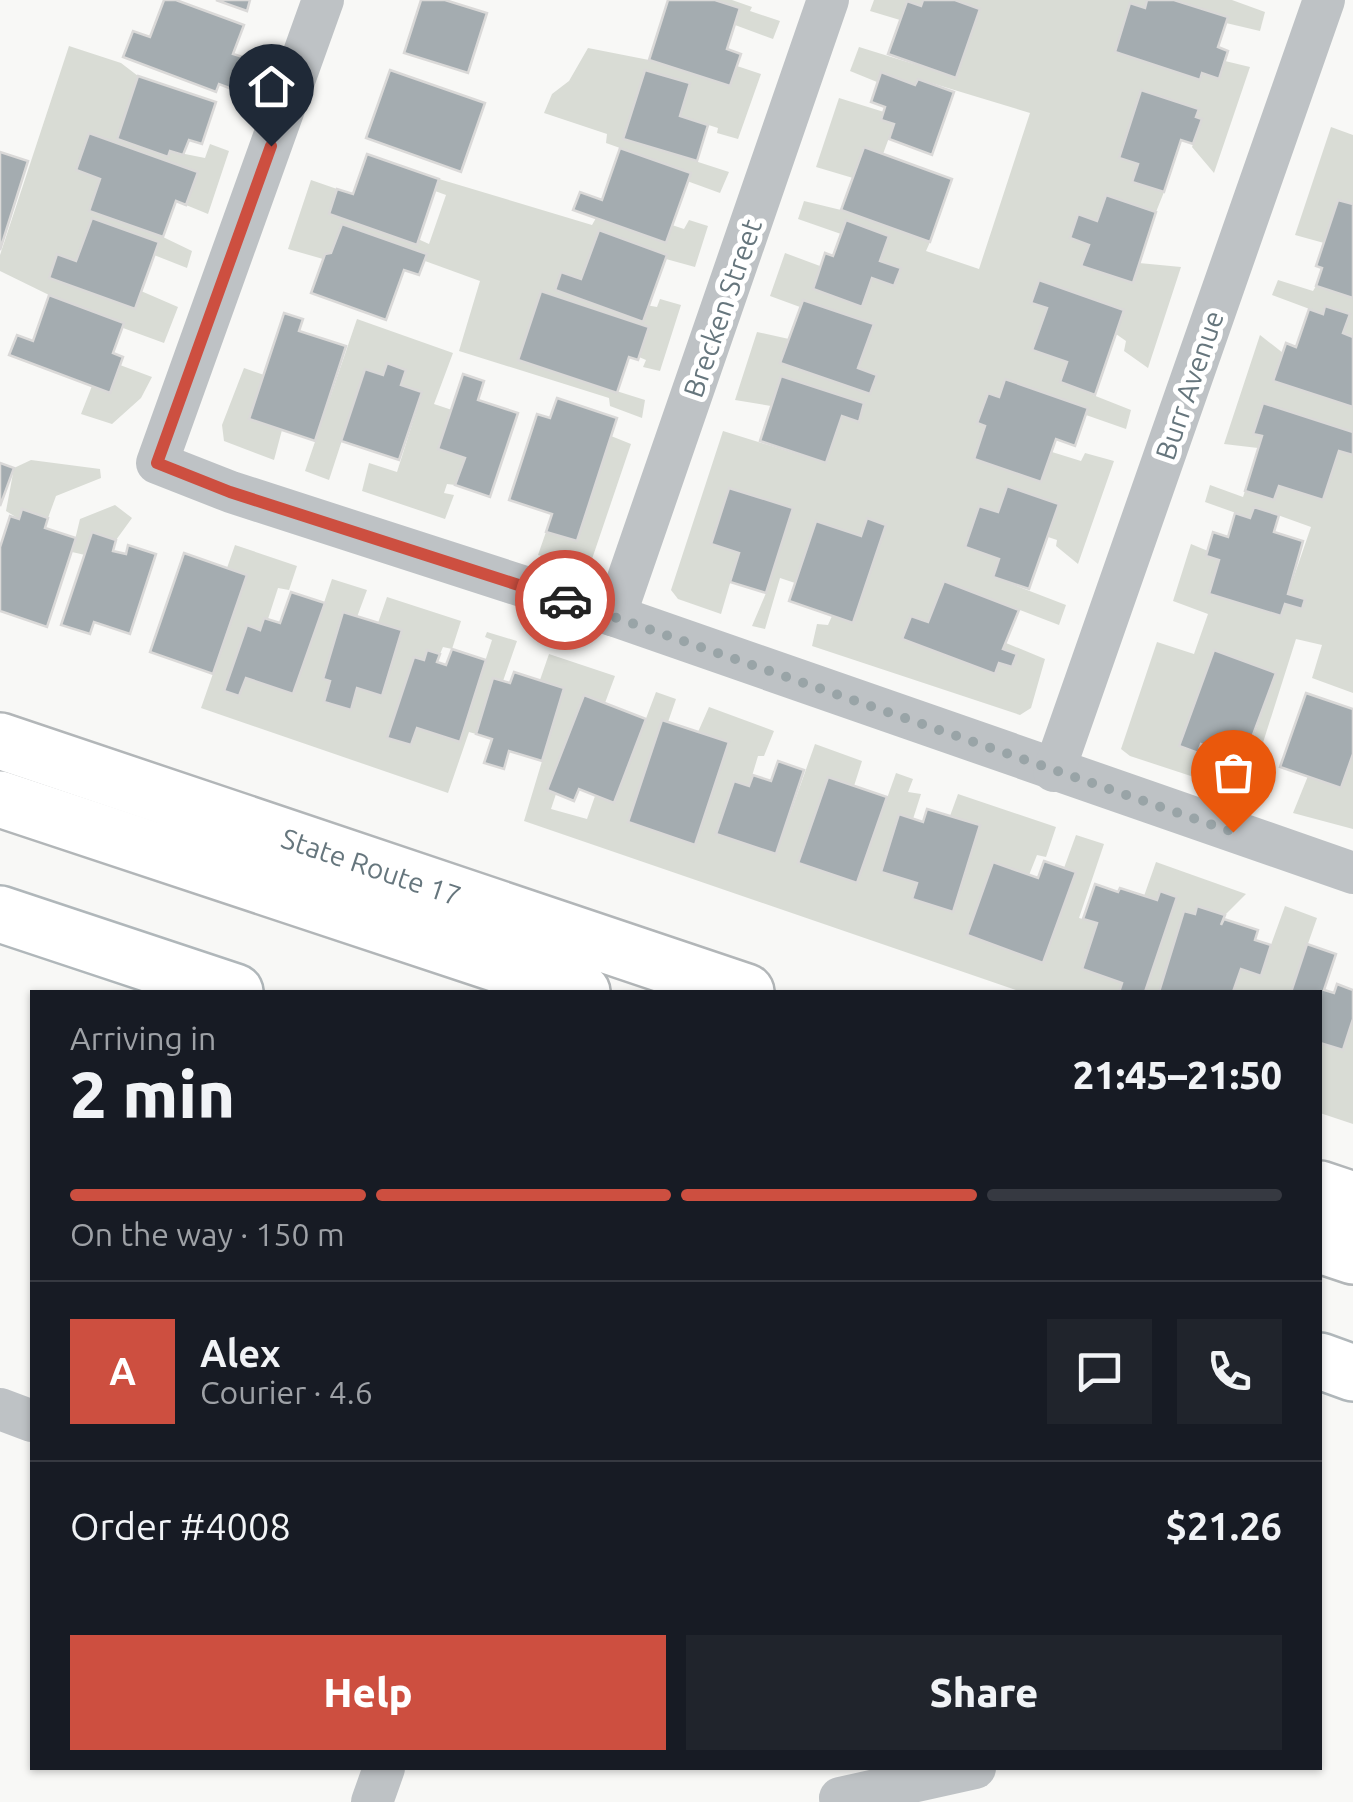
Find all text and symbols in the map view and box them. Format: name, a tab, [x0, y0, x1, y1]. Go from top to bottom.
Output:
pin	[229, 44, 314, 147]
icon: home	[244, 59, 299, 114]
street label: Brecken Street	[677, 215, 767, 401]
street label: Burr Avenue	[1149, 306, 1229, 464]
courier	[515, 550, 615, 650]
icon: car	[538, 573, 593, 628]
pin	[1191, 730, 1276, 833]
icon: bag	[1206, 745, 1261, 800]
street label: State Route 17	[278, 821, 465, 911]
text: Arriving in	[70, 1020, 216, 1056]
text: 21:45–21:50	[1073, 1054, 1282, 1096]
text: 2 min	[70, 1057, 235, 1130]
text: On the way · 150 m	[70, 1216, 345, 1252]
button: chat	[1047, 1319, 1152, 1424]
button: phone	[1177, 1319, 1282, 1424]
text: Alex	[200, 1332, 281, 1374]
text: A	[109, 1350, 136, 1392]
text: Courier · 4.6	[200, 1374, 373, 1410]
text: Order #4008	[70, 1505, 291, 1547]
text: $21.26	[1165, 1505, 1282, 1547]
button: Help	[70, 1635, 666, 1750]
button: Share	[686, 1635, 1282, 1750]

